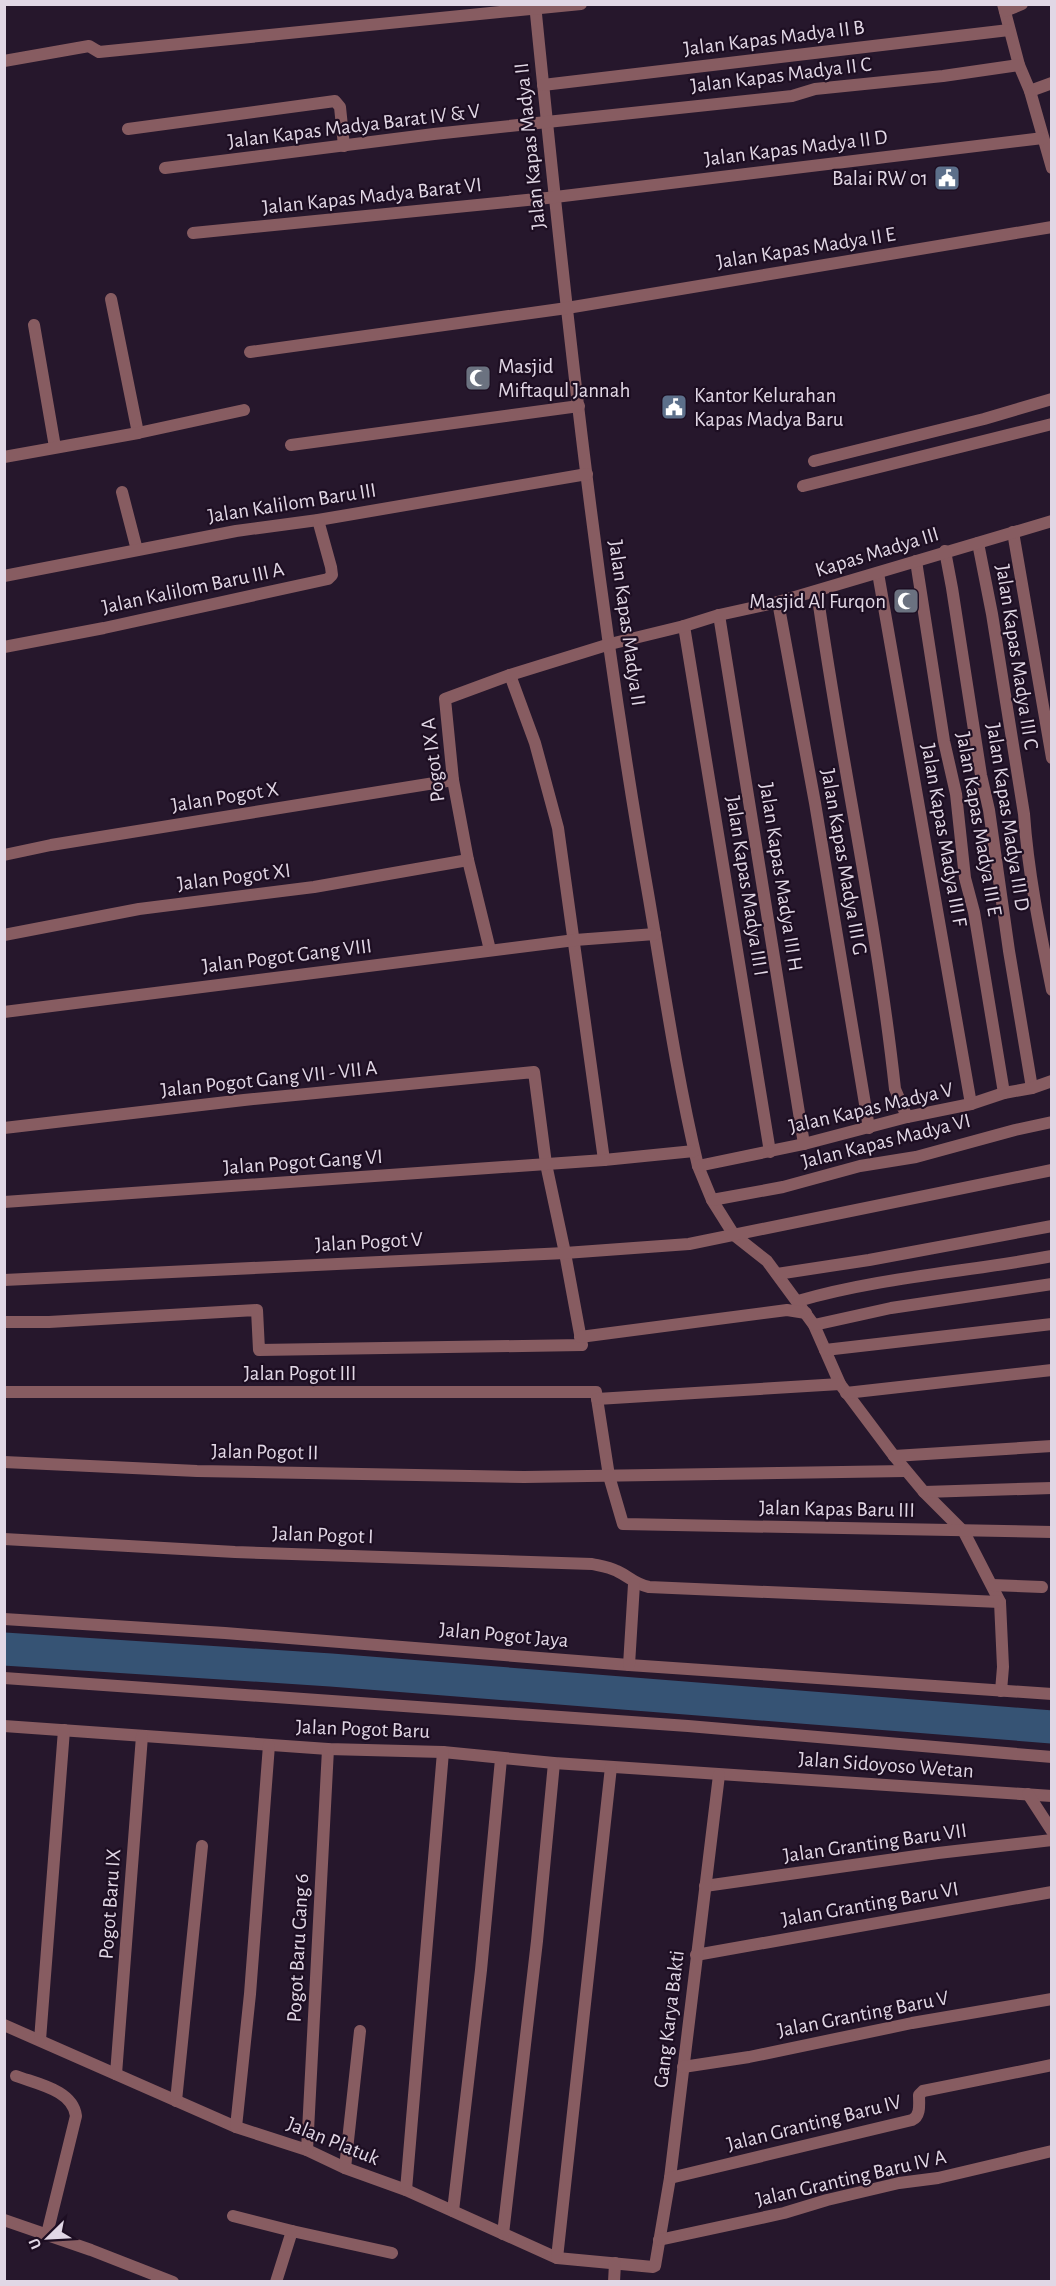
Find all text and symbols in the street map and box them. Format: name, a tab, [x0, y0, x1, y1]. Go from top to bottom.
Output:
street label: Jalan Kapas Madya II B	[682, 16, 866, 60]
street label: Jalan Kapas Madya II C	[690, 53, 873, 96]
street label: Jalan Kapas Madya II	[511, 62, 549, 230]
street label: Jalan Kapas Madya Barat IV & V	[227, 100, 481, 152]
street label: Jalan Kapas Madya II D	[703, 126, 889, 170]
public building icon: Balai RW 01	[932, 163, 962, 193]
place label: Balai RW 01	[832, 168, 928, 189]
street label: Jalan Kapas Madya Barat VI	[261, 174, 483, 218]
street label: Jalan Kapas Madya II E	[715, 223, 897, 273]
place label: Masjid Miftaqul Jannah	[498, 356, 630, 401]
mosque icon: Masjid Miftaqul Jannah	[463, 363, 493, 393]
place label: Kantor Kelurahan Kapas Madya Baru	[694, 385, 844, 430]
public building icon: Kantor Kelurahan Kapas Madya Baru	[659, 392, 689, 422]
street label: Jalan Kalilom Baru III	[206, 479, 378, 527]
street label: Kapas Madya III	[813, 523, 941, 581]
street label: Jalan Kapas Madya II	[605, 539, 649, 707]
street label: Jalan Kalilom Baru III A	[100, 558, 286, 618]
street label: Jalan Kapas Madya III C	[992, 563, 1042, 751]
mosque icon: Masjid Al Furqon	[891, 586, 921, 616]
place label: Masjid Al Furqon	[749, 591, 886, 612]
street label: Pogot IX A	[417, 717, 449, 803]
street label: Jalan Kapas Madya III D	[983, 722, 1033, 912]
street label: Jalan Kapas Madya III E	[952, 730, 1006, 918]
street label: Jalan Kapas Madya III F	[918, 742, 971, 929]
street label: Jalan Kapas Madya III G	[817, 767, 871, 957]
street label: Jalan Pogot X	[170, 778, 280, 816]
street label: Jalan Kapas Madya III H	[756, 781, 806, 973]
street label: Jalan Kapas Madya III I	[722, 794, 772, 978]
street label: Jalan Pogot XI	[176, 860, 292, 894]
street label: Jalan Pogot Gang VIII	[201, 935, 373, 977]
street label: Jalan Pogot Gang VII - VII A	[160, 1057, 378, 1101]
street label: Jalan Kapas Madya V	[787, 1079, 955, 1137]
street label: Jalan Kapas Madya VI	[799, 1110, 973, 1172]
street label: Jalan Pogot Gang VI	[223, 1146, 383, 1178]
street label: Jalan Pogot V	[315, 1229, 423, 1255]
street label: Jalan Pogot III	[244, 1363, 356, 1384]
street label: Jalan Pogot II	[211, 1441, 319, 1463]
street label: Jalan Kapas Baru III	[759, 1497, 915, 1521]
street label: Jalan Pogot I	[272, 1523, 374, 1547]
street label: Jalan Pogot Jaya	[438, 1619, 570, 1651]
street label: Jalan Pogot Baru	[296, 1716, 431, 1742]
street label: Jalan Sidoyoso Wetan	[798, 1748, 974, 1782]
street label: Jalan Granting Baru VII	[782, 1820, 968, 1866]
street label: Pogot Baru IX	[96, 1848, 124, 1960]
street label: Pogot Baru Gang 6	[284, 1873, 312, 2023]
street label: Jalan Granting Baru VI	[780, 1878, 960, 1930]
street label: Gang Karya Bakti	[650, 1949, 688, 2089]
street label: Jalan Granting Baru V	[776, 1987, 950, 2041]
street label: Jalan Granting Baru IV	[725, 2091, 904, 2155]
street label: Jalan Platuk	[284, 2113, 383, 2169]
street label: Jalan Granting Baru IV A	[754, 2146, 948, 2210]
north arrow	[18, 2208, 78, 2268]
text: U	[26, 2236, 45, 2252]

